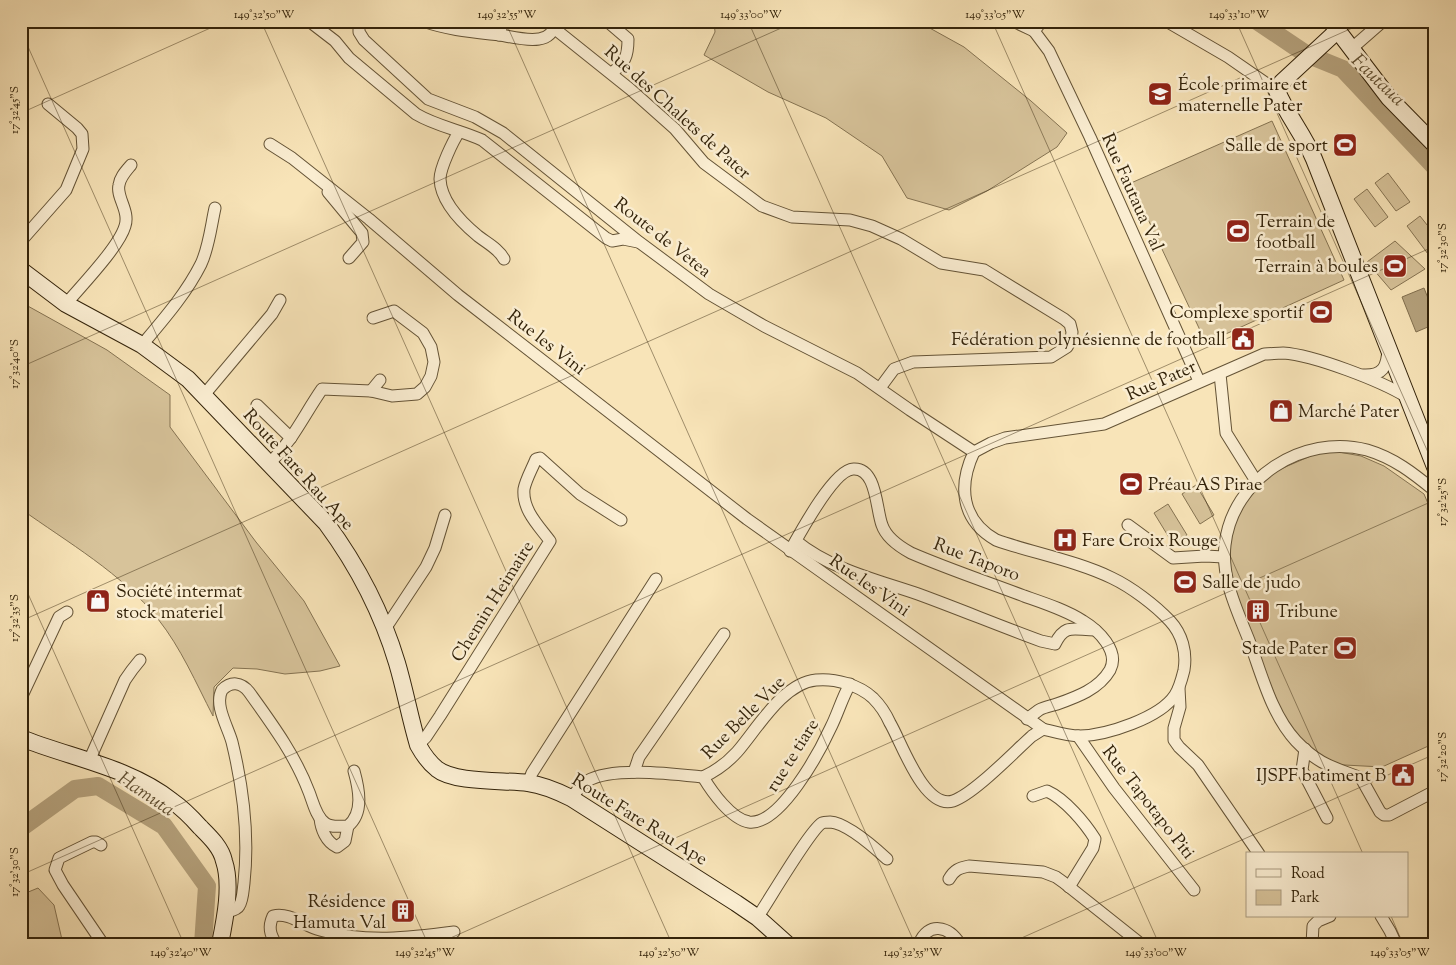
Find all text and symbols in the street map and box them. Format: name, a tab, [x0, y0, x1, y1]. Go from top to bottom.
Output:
text: 149°32'50"W	[234, 6, 295, 24]
text: 149°32'55"W	[478, 6, 537, 24]
text: 149°33'00"W	[720, 6, 782, 24]
text: 149°33'05"W	[965, 6, 1026, 24]
text: 149°33'10"W	[1209, 6, 1270, 24]
street label: Rue des Chalets de Pater	[598, 40, 756, 187]
water label: Fautaua	[1344, 48, 1410, 113]
place label: École primaire et maternelle Pater	[1178, 73, 1307, 120]
school or university icon: École primaire et maternelle Pater	[1147, 81, 1173, 107]
text: 17°32'45"S	[6, 86, 24, 134]
street label: Rue Fautaua Val	[1094, 130, 1169, 256]
sports icon: Salle de sport	[1332, 132, 1358, 158]
place label: Salle de sport	[1225, 134, 1328, 160]
street label: Route de Vetea	[608, 192, 716, 285]
place label: Terrain de football	[1256, 210, 1335, 257]
sports icon: Terrain de football	[1225, 218, 1251, 244]
text: 17°32'30"S	[1434, 223, 1452, 273]
sports icon: Terrain à boules	[1382, 253, 1408, 279]
place label: Terrain à boules	[1255, 255, 1378, 281]
sports icon: Complexe sportif	[1308, 299, 1334, 325]
place label: Complexe sportif	[1169, 301, 1305, 327]
street label: Rue les Vini	[501, 305, 591, 383]
public building icon: Fédération polynésienne de football	[1230, 326, 1256, 352]
place label: Fédération polynésienne de football	[951, 328, 1226, 354]
text: 17°32'40"S	[6, 339, 24, 389]
street label: Rue Pater	[1123, 355, 1201, 409]
shop icon: Marché Pater	[1268, 398, 1294, 424]
place label: Marché Pater	[1298, 400, 1400, 426]
street label: Route Fare Rau Ape	[236, 404, 359, 537]
sports icon: Préau AS Pirae	[1118, 471, 1144, 497]
place label: Préau AS Pirae	[1148, 473, 1262, 499]
text: 17°32'25"S	[1434, 478, 1452, 526]
hospital icon: Fare Croix Rouge	[1052, 527, 1078, 553]
place label: Fare Croix Rouge	[1082, 529, 1218, 555]
street label: Rue Taporo	[929, 532, 1023, 589]
street label: Chemin Heimaire	[446, 536, 542, 668]
street label: Rue les Vini	[823, 549, 915, 624]
sports icon: Salle de judo	[1172, 569, 1198, 595]
place label: Salle de judo	[1202, 571, 1301, 597]
place label: Société intermat stock materiel	[116, 580, 242, 627]
shop icon: Société intermat stock materiel	[85, 588, 111, 614]
text: 17°32'35"S	[6, 594, 24, 642]
building icon: Tribune	[1245, 598, 1271, 624]
place label: Tribune	[1276, 600, 1338, 626]
sports icon: Stade Pater	[1332, 635, 1358, 661]
place label: Stade Pater	[1242, 637, 1328, 663]
street label: Rue Belle Vue	[697, 671, 792, 766]
street label: rue te tiare	[761, 714, 826, 798]
text: 17°32'20"S	[1434, 732, 1452, 782]
street label: Rue Tapotapo Piti	[1095, 741, 1200, 866]
public building icon: IJSPF batiment B	[1390, 762, 1416, 788]
place label: IJSPF batiment B	[1256, 764, 1386, 790]
water label: Hamuta	[112, 766, 180, 824]
street label: Route Fare Rau Ape	[566, 768, 712, 873]
text: 17°32'30"S	[6, 847, 24, 897]
legend	[1246, 852, 1408, 918]
text: Road	[1291, 864, 1325, 885]
text: Park	[1291, 888, 1320, 909]
place label: Résidence Hamuta Val	[293, 890, 386, 937]
building icon: Résidence Hamuta Val	[390, 898, 416, 924]
text: 149°32'40"W	[150, 944, 212, 962]
text: 149°32'45"W	[395, 944, 455, 962]
text: 149°32'50"W	[639, 944, 700, 962]
text: 149°32'55"W	[884, 944, 943, 962]
text: 149°33'00"W	[1125, 944, 1187, 962]
text: 149°33'05"W	[1370, 944, 1431, 962]

